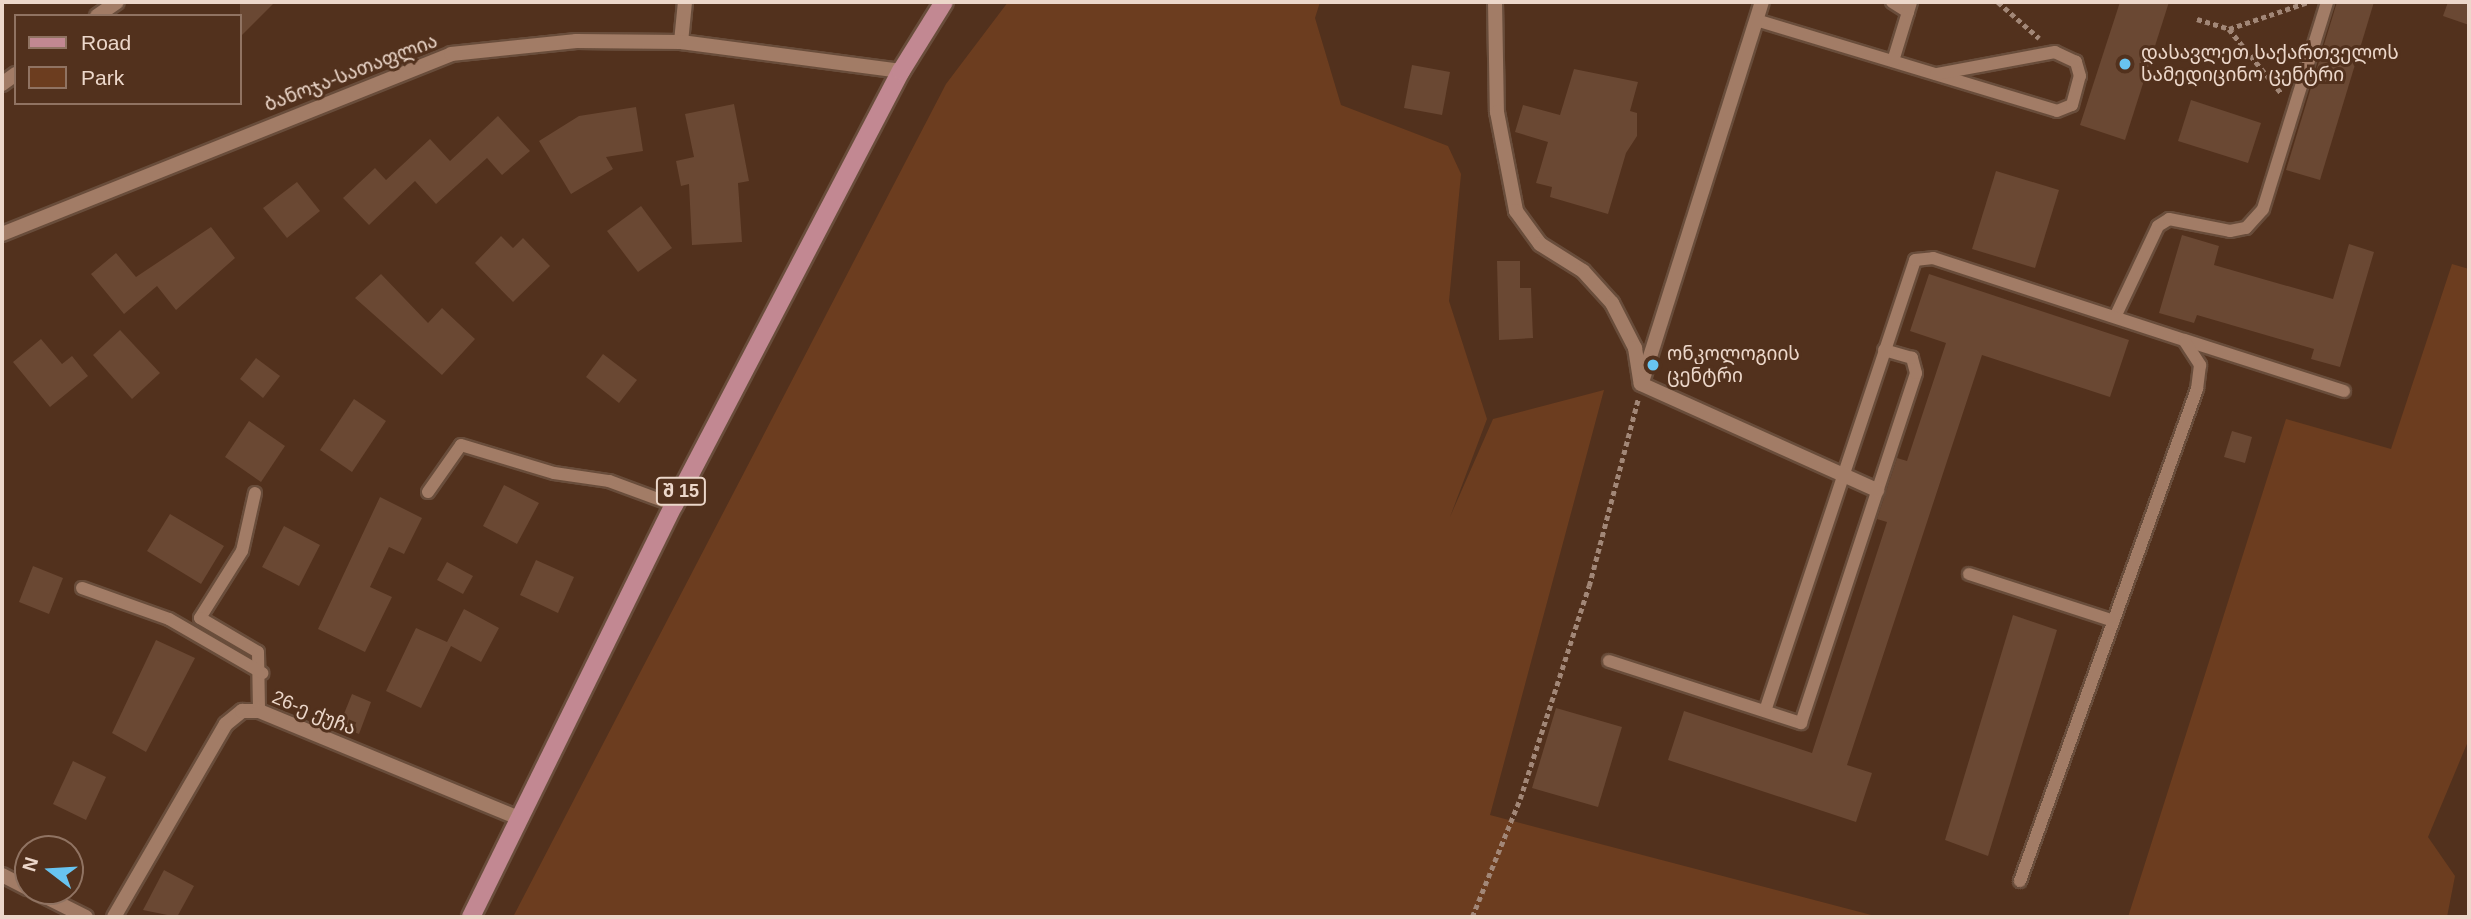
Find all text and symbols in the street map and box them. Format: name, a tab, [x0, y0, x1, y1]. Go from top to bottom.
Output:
legend	[14, 14, 242, 105]
street label: ბანოჯა-სათაფლია	[261, 29, 441, 117]
text: Road	[81, 31, 131, 54]
place label: დასავლეთ საქართველოს სამედიცინო ცენტრი	[2141, 42, 2399, 86]
marker: დასავლეთ საქართველოს სამედიცინო ცენტრი	[2115, 54, 2135, 74]
text: Park	[81, 66, 124, 89]
place label: ონკოლოგიის ცენტრი	[1667, 343, 1800, 387]
marker: ონკოლოგიის ცენტრი	[1645, 357, 1661, 373]
road number: შ 15	[655, 476, 707, 505]
street label: 26-ე ქუჩა	[269, 686, 359, 740]
north arrow	[14, 835, 84, 905]
text: N	[18, 855, 42, 874]

